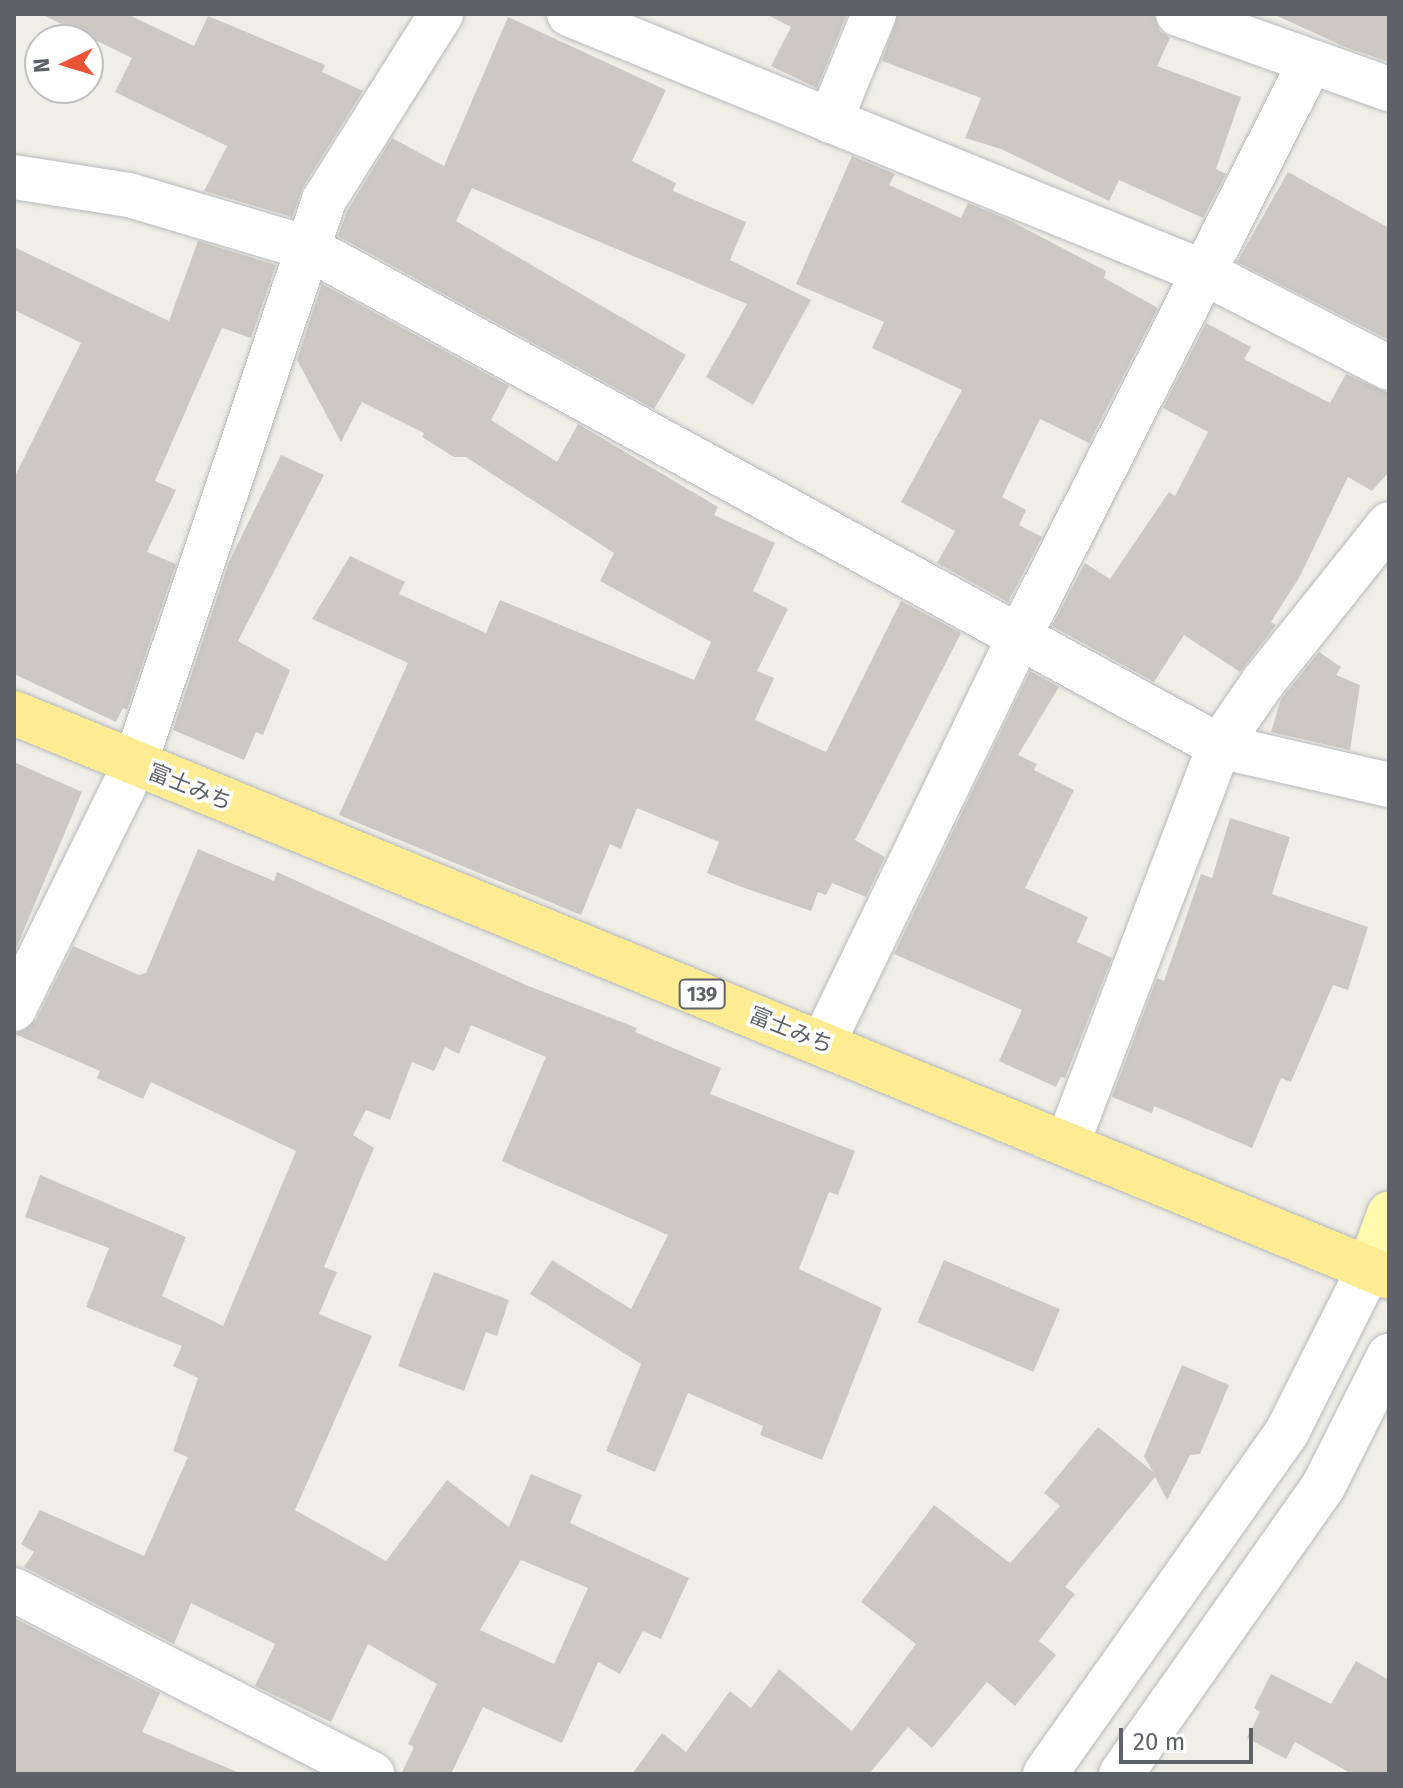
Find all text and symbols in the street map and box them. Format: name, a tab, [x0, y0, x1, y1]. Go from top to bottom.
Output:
north arrow	[24, 24, 104, 104]
text: N	[28, 57, 56, 74]
street label: 富士みち	[144, 758, 236, 816]
road number: 139	[678, 978, 726, 1010]
street label: 富士みち	[745, 1001, 837, 1059]
scale bar	[1123, 1712, 1257, 1762]
text: 20 m	[1133, 1728, 1185, 1756]

